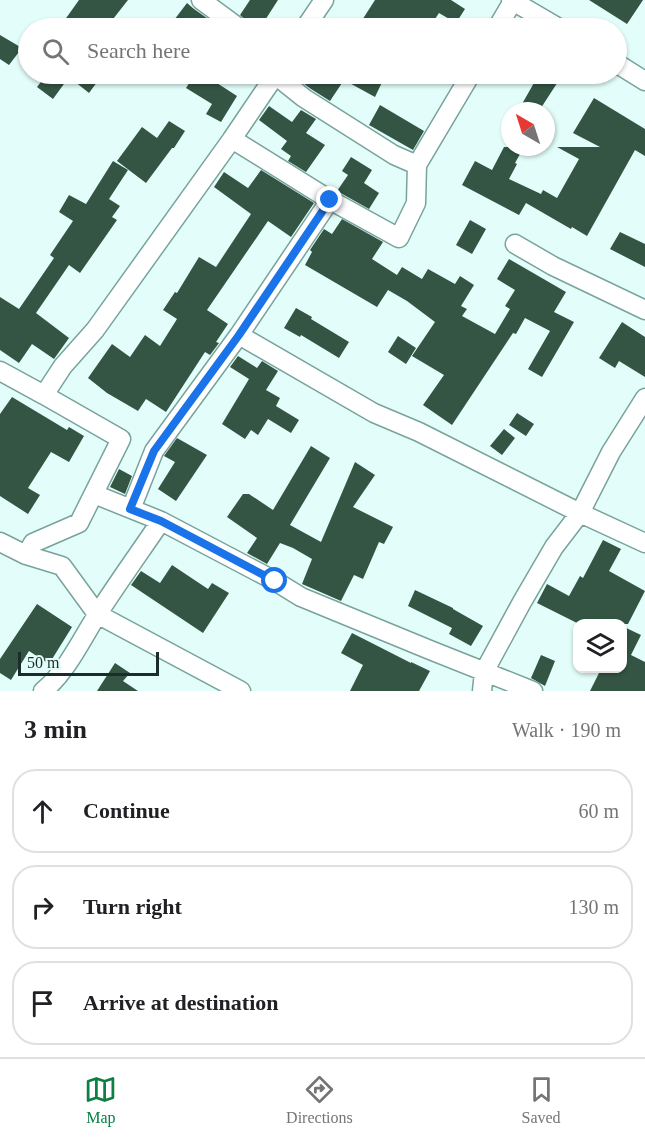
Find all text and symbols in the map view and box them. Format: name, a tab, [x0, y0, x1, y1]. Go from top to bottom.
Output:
search box	[18, 18, 627, 84]
icon: search	[39, 35, 72, 68]
text: Search here	[87, 38, 190, 63]
north arrow	[501, 102, 555, 156]
route end	[316, 186, 342, 212]
route start	[261, 567, 287, 593]
map controls	[573, 619, 627, 673]
button: layers	[573, 619, 627, 673]
scale bar	[18, 649, 159, 676]
text: 50 m	[27, 654, 59, 671]
text: 3 min	[24, 715, 87, 744]
text: Walk · 190 m	[512, 719, 621, 741]
icon: ahead	[26, 795, 59, 828]
text: Continue	[83, 798, 170, 823]
text: 60 m	[578, 800, 619, 822]
icon: right	[26, 891, 59, 924]
text: Turn right	[83, 894, 182, 919]
text: 130 m	[568, 896, 619, 918]
icon: arrive	[26, 987, 59, 1020]
text: Arrive at destination	[83, 990, 279, 1015]
tab: Map	[84, 1073, 117, 1127]
tab: Directions	[286, 1073, 353, 1127]
tab: Saved	[521, 1073, 561, 1127]

